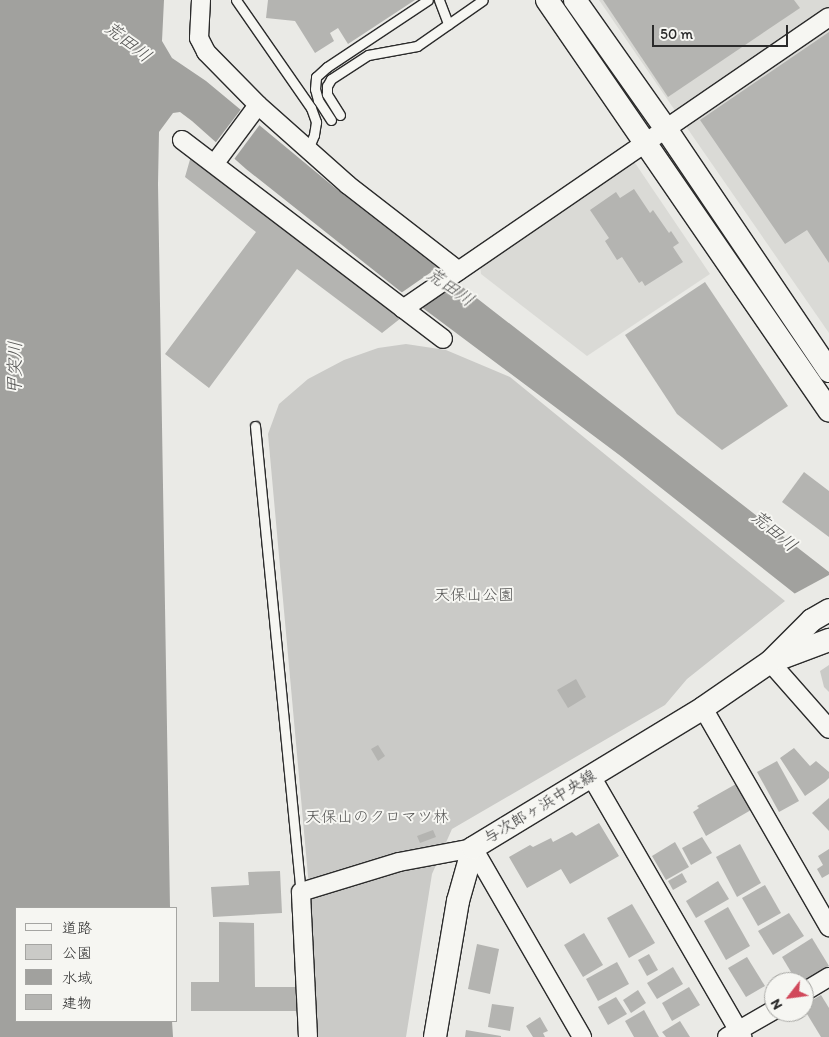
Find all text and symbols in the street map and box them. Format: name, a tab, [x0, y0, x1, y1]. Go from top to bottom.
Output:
scale bar	[654, 15, 790, 47]
water label: 荒田川	[100, 17, 156, 67]
text: 50 m	[660, 25, 693, 43]
water label: 荒田川	[422, 263, 478, 311]
water label: 甲突川	[4, 341, 26, 395]
water label: 荒田川	[746, 505, 802, 557]
park label: 天保山公園	[434, 585, 514, 605]
street label: 与次郎ヶ浜中央線	[480, 766, 600, 848]
park label: 天保山のクロマツ林	[305, 807, 449, 827]
legend	[15, 907, 178, 1022]
text: 道路	[62, 919, 92, 937]
text: 公園	[62, 944, 92, 962]
text: 水域	[62, 969, 92, 987]
north arrow	[764, 972, 814, 1022]
text: 建物	[62, 994, 92, 1012]
text: N	[767, 996, 786, 1013]

